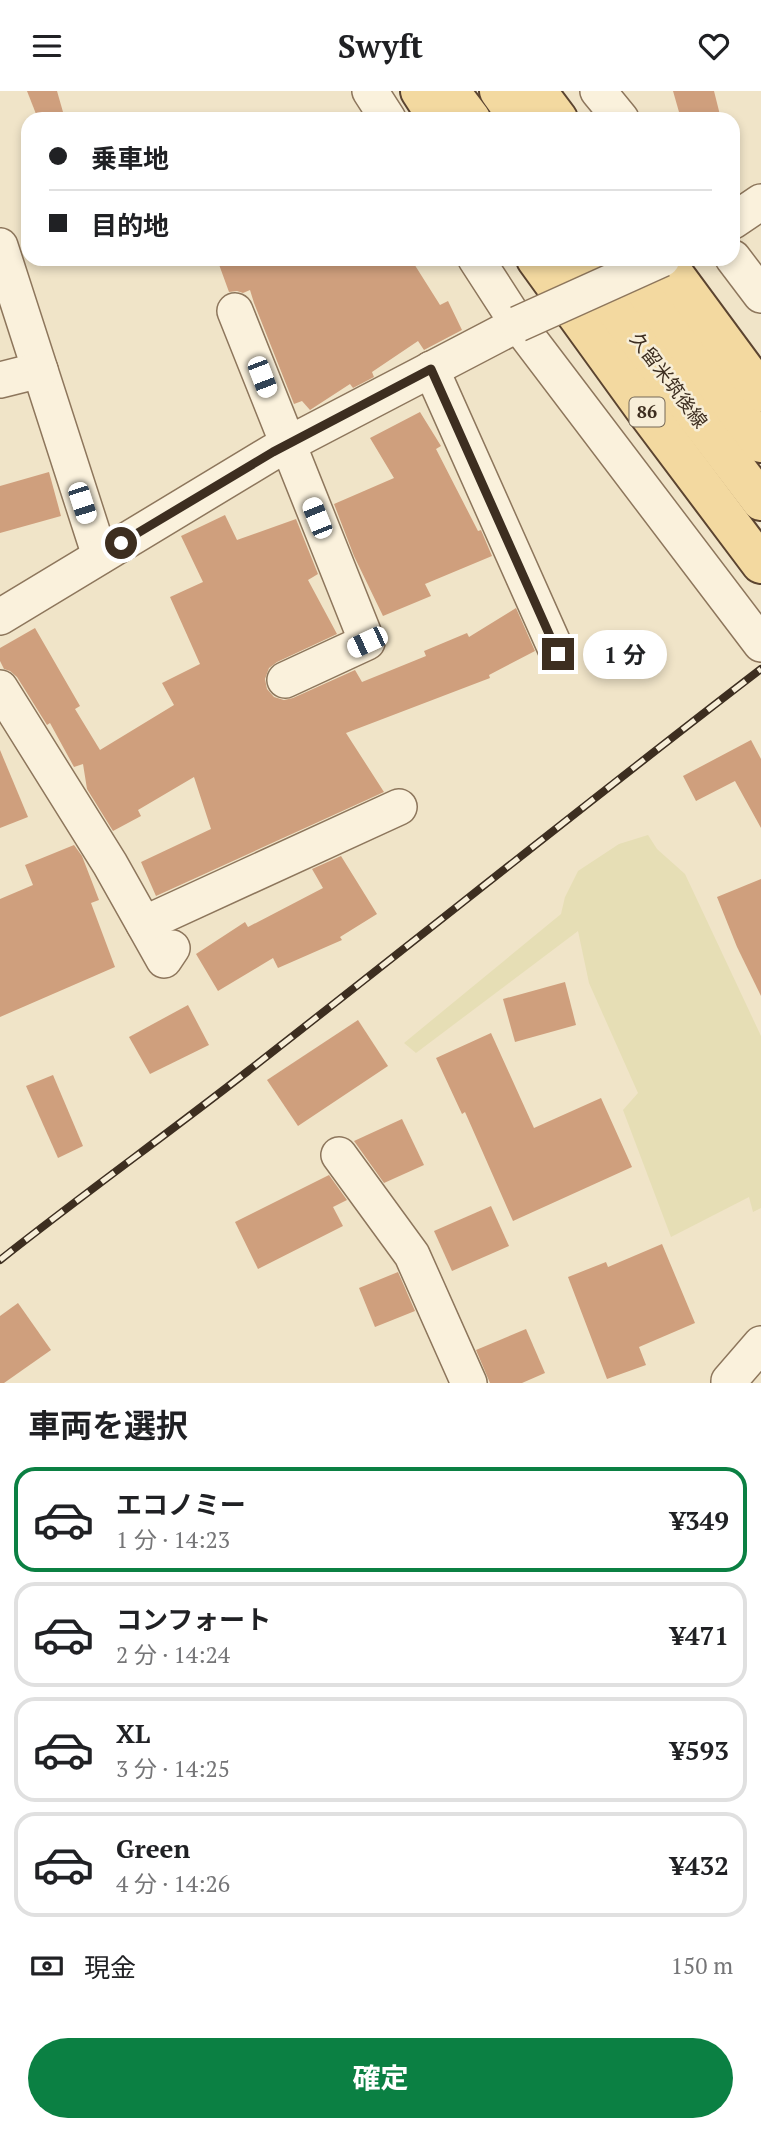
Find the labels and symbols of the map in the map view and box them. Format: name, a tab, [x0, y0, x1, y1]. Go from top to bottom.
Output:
street label: 久留米筑後線	[625, 327, 714, 433]
car	[245, 354, 280, 400]
road number: 86	[630, 397, 664, 426]
car	[66, 480, 99, 526]
car	[300, 495, 335, 541]
route start	[105, 527, 137, 559]
car	[344, 624, 391, 660]
callout: 1 分	[582, 629, 666, 679]
route end	[542, 638, 574, 670]

